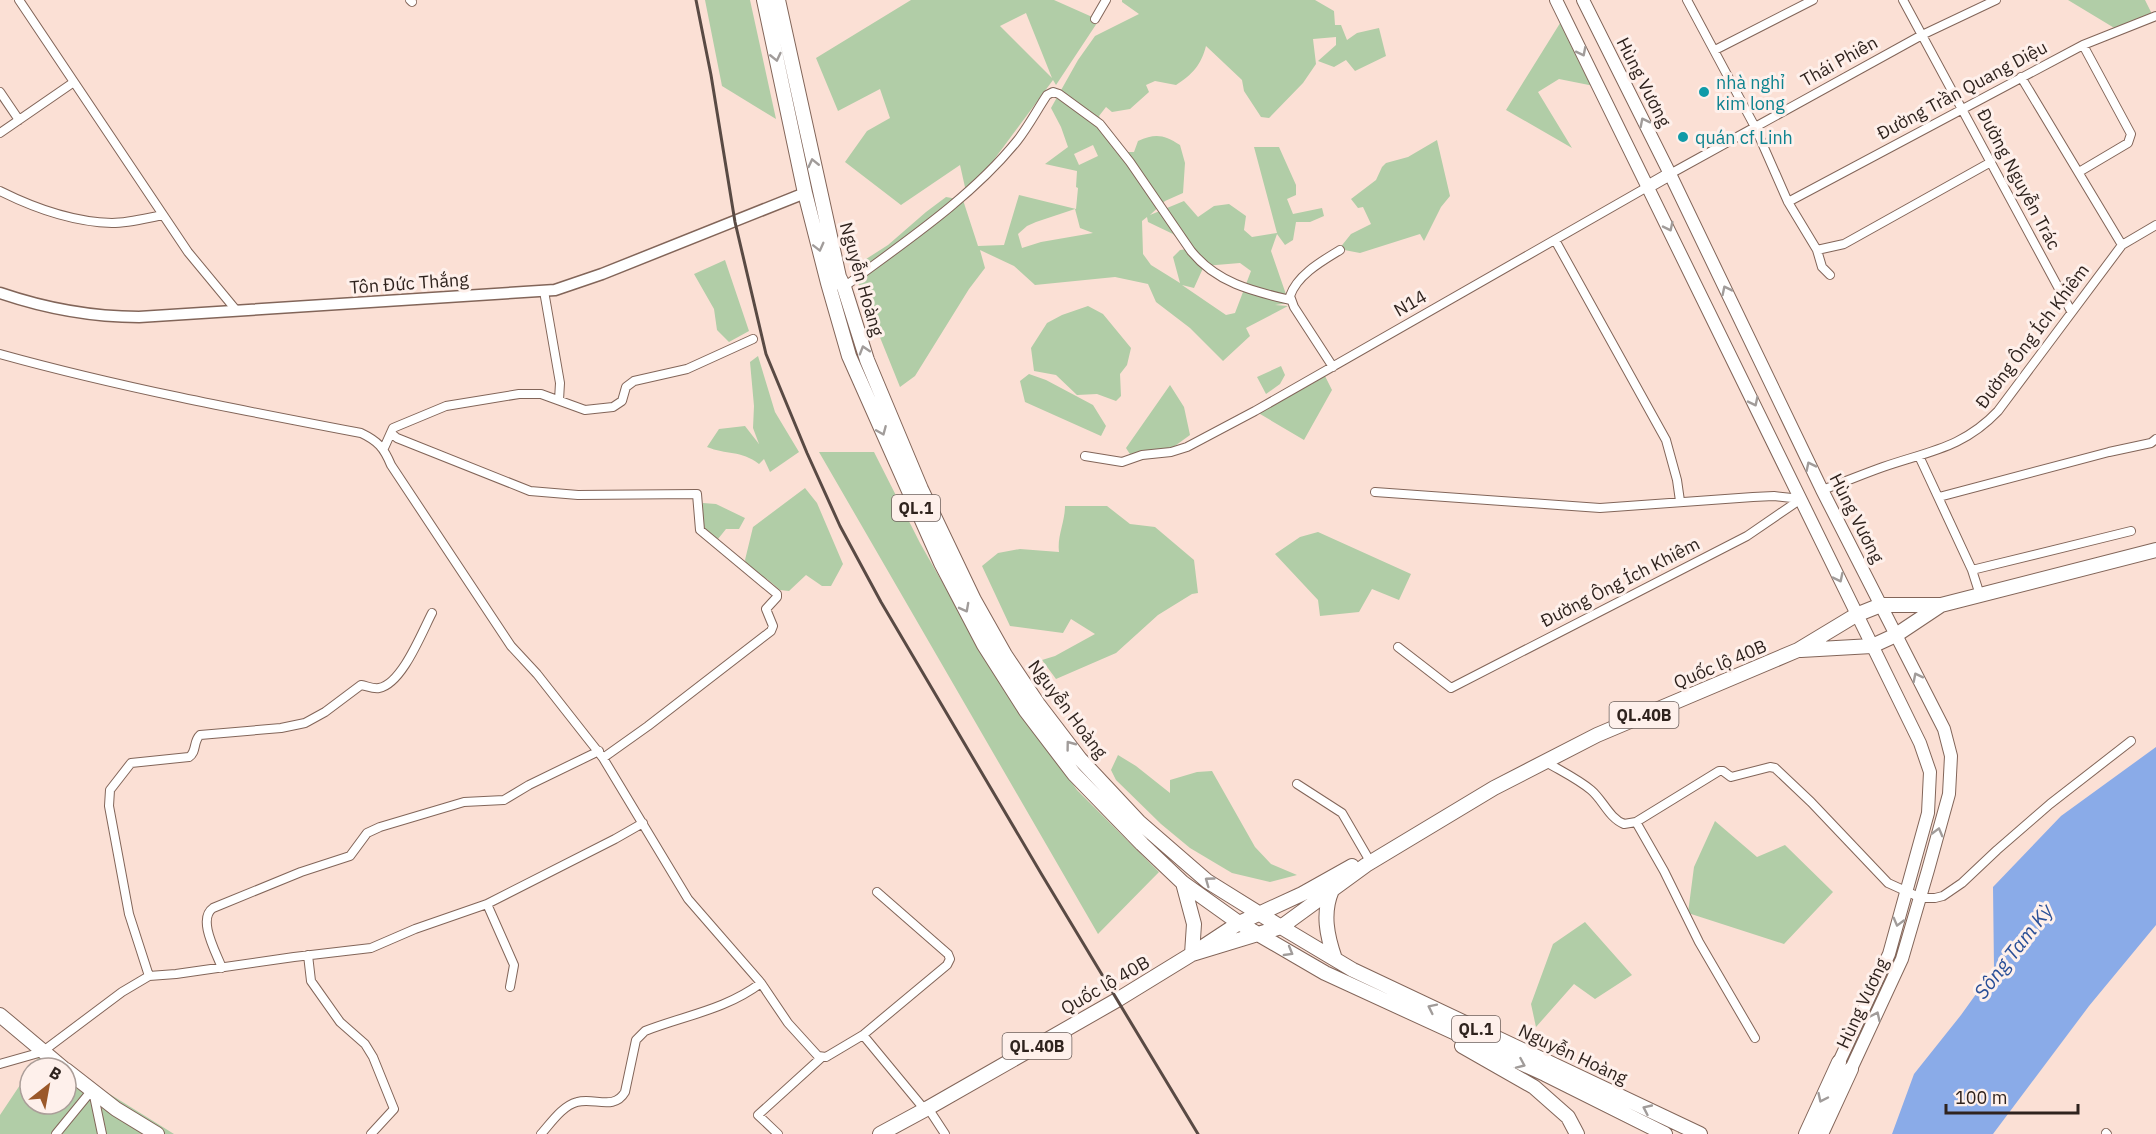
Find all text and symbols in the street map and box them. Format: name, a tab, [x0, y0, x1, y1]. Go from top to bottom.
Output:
street label: Thái Phiên	[1796, 30, 1882, 92]
street label: Hùng Vương	[1612, 33, 1677, 131]
street label: Đường Trần Quang Diệu	[1873, 35, 2051, 145]
one-way arrow	[1575, 46, 1586, 57]
one-way arrow	[769, 52, 782, 62]
place label: nhà nghỉ kim long	[1716, 71, 1785, 115]
marker: nhà nghỉ kim long	[1697, 85, 1711, 99]
street label: Đường Nguyễn Trác	[1972, 104, 2066, 254]
one-way arrow	[1639, 117, 1651, 128]
place label: quán cf Linh	[1695, 126, 1793, 149]
marker: quán cf Linh	[1676, 130, 1690, 144]
one-way arrow	[808, 158, 821, 168]
street label: Nguyễn Hoàng	[835, 219, 889, 339]
one-way arrow	[1661, 221, 1673, 232]
one-way arrow	[811, 242, 824, 252]
street label: Đường Ông Ích Khiêm	[1970, 259, 2094, 413]
street label: Tôn Đức Thắng	[349, 267, 470, 299]
street label: N14	[1389, 284, 1431, 322]
one-way arrow	[1721, 286, 1733, 297]
one-way arrow	[859, 345, 871, 356]
one-way arrow	[1746, 396, 1758, 407]
one-way arrow	[875, 425, 887, 436]
one-way arrow	[1806, 461, 1818, 472]
street label: Hùng Vương	[1825, 469, 1890, 567]
road number: QL.1	[892, 495, 940, 521]
street label: Đường Ông Ích Khiêm	[1537, 532, 1703, 632]
one-way arrow	[1831, 572, 1843, 583]
one-way arrow	[958, 602, 969, 612]
street label: Quốc lộ 40B	[1670, 634, 1770, 694]
street label: Nguyễn Hoàng	[1023, 655, 1113, 763]
one-way arrow	[1913, 672, 1925, 683]
road number: QL.40B	[1610, 702, 1678, 728]
one-way arrow	[1066, 741, 1077, 752]
one-way arrow	[1931, 827, 1944, 837]
one-way arrow	[1204, 877, 1215, 888]
water label: Sông Tam Kỳ	[1967, 897, 2059, 1004]
one-way arrow	[1893, 916, 1905, 926]
one-way arrow	[1283, 945, 1293, 956]
street label: Quốc lộ 40B	[1056, 950, 1154, 1020]
street label: Hùng Vương	[1831, 953, 1893, 1052]
one-way arrow	[1428, 1003, 1439, 1015]
one-way arrow	[1868, 1012, 1880, 1023]
road number: QL.1	[1452, 1016, 1500, 1042]
street label: Nguyễn Hoàng	[1515, 1019, 1632, 1090]
road number: QL.40B	[1002, 1033, 1072, 1059]
north arrow	[18, 1056, 78, 1116]
one-way arrow	[1515, 1057, 1526, 1069]
text: B	[46, 1062, 66, 1085]
scale bar	[1946, 1077, 2078, 1115]
text: 100 m	[1955, 1086, 2007, 1109]
one-way arrow	[1817, 1091, 1829, 1102]
one-way arrow	[1642, 1104, 1653, 1116]

